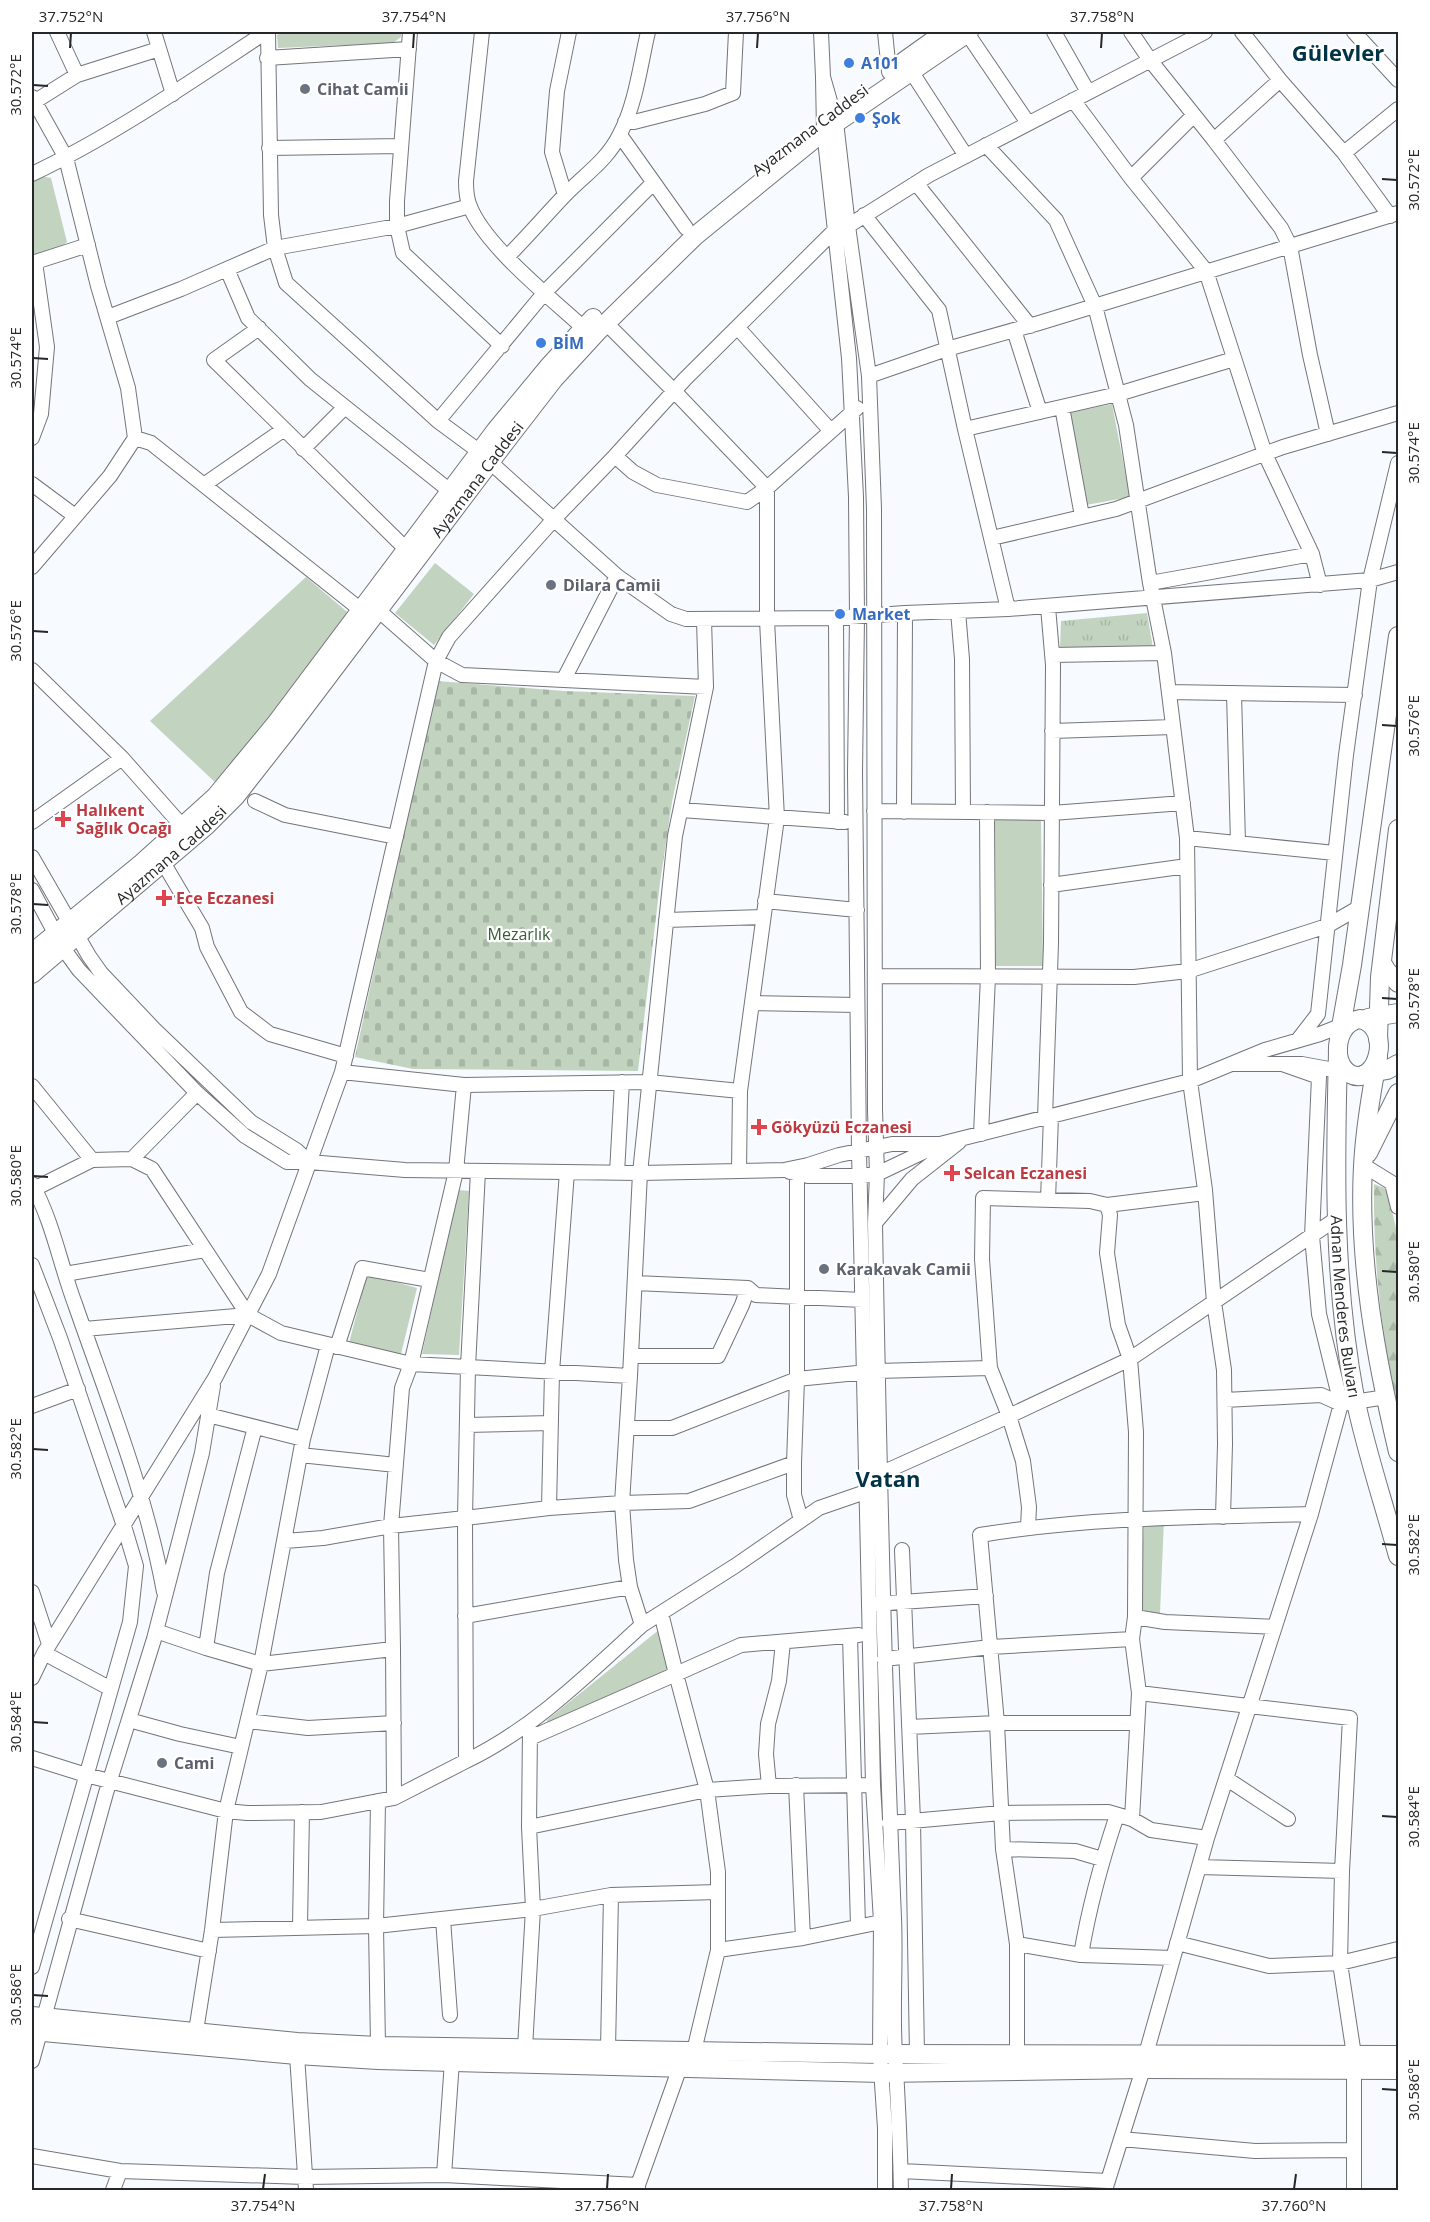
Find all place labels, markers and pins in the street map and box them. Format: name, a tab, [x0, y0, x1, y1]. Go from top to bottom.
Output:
place label: A101	[861, 52, 899, 74]
marker: A101	[842, 56, 856, 70]
place label: Cihat Camii	[317, 78, 409, 100]
marker: Cihat Camii	[298, 82, 312, 96]
place label: Şok	[872, 107, 901, 129]
marker: Şok	[853, 111, 867, 125]
place label: BİM	[553, 332, 584, 354]
marker: BİM	[534, 336, 548, 350]
place label: Dilara Camii	[563, 574, 661, 596]
marker: Dilara Camii	[544, 578, 558, 592]
place label: Market	[852, 603, 910, 625]
marker: Market	[833, 607, 847, 621]
place label: Halıkent Sağlık Ocağı	[76, 799, 172, 839]
marker: Halıkent Sağlık Ocağı	[54, 810, 72, 828]
place label: Ece Eczanesi	[176, 887, 274, 909]
marker: Ece Eczanesi	[157, 891, 171, 905]
place label: Gökyüzü Eczanesi	[771, 1116, 912, 1138]
marker: Gökyüzü Eczanesi	[752, 1120, 766, 1134]
place label: Selcan Eczanesi	[964, 1162, 1087, 1184]
marker: Selcan Eczanesi	[945, 1166, 959, 1180]
place label: Karakavak Camii	[836, 1258, 971, 1280]
marker: Karakavak Camii	[817, 1262, 831, 1276]
place label: Cami	[174, 1752, 214, 1774]
marker: Cami	[155, 1756, 169, 1770]

